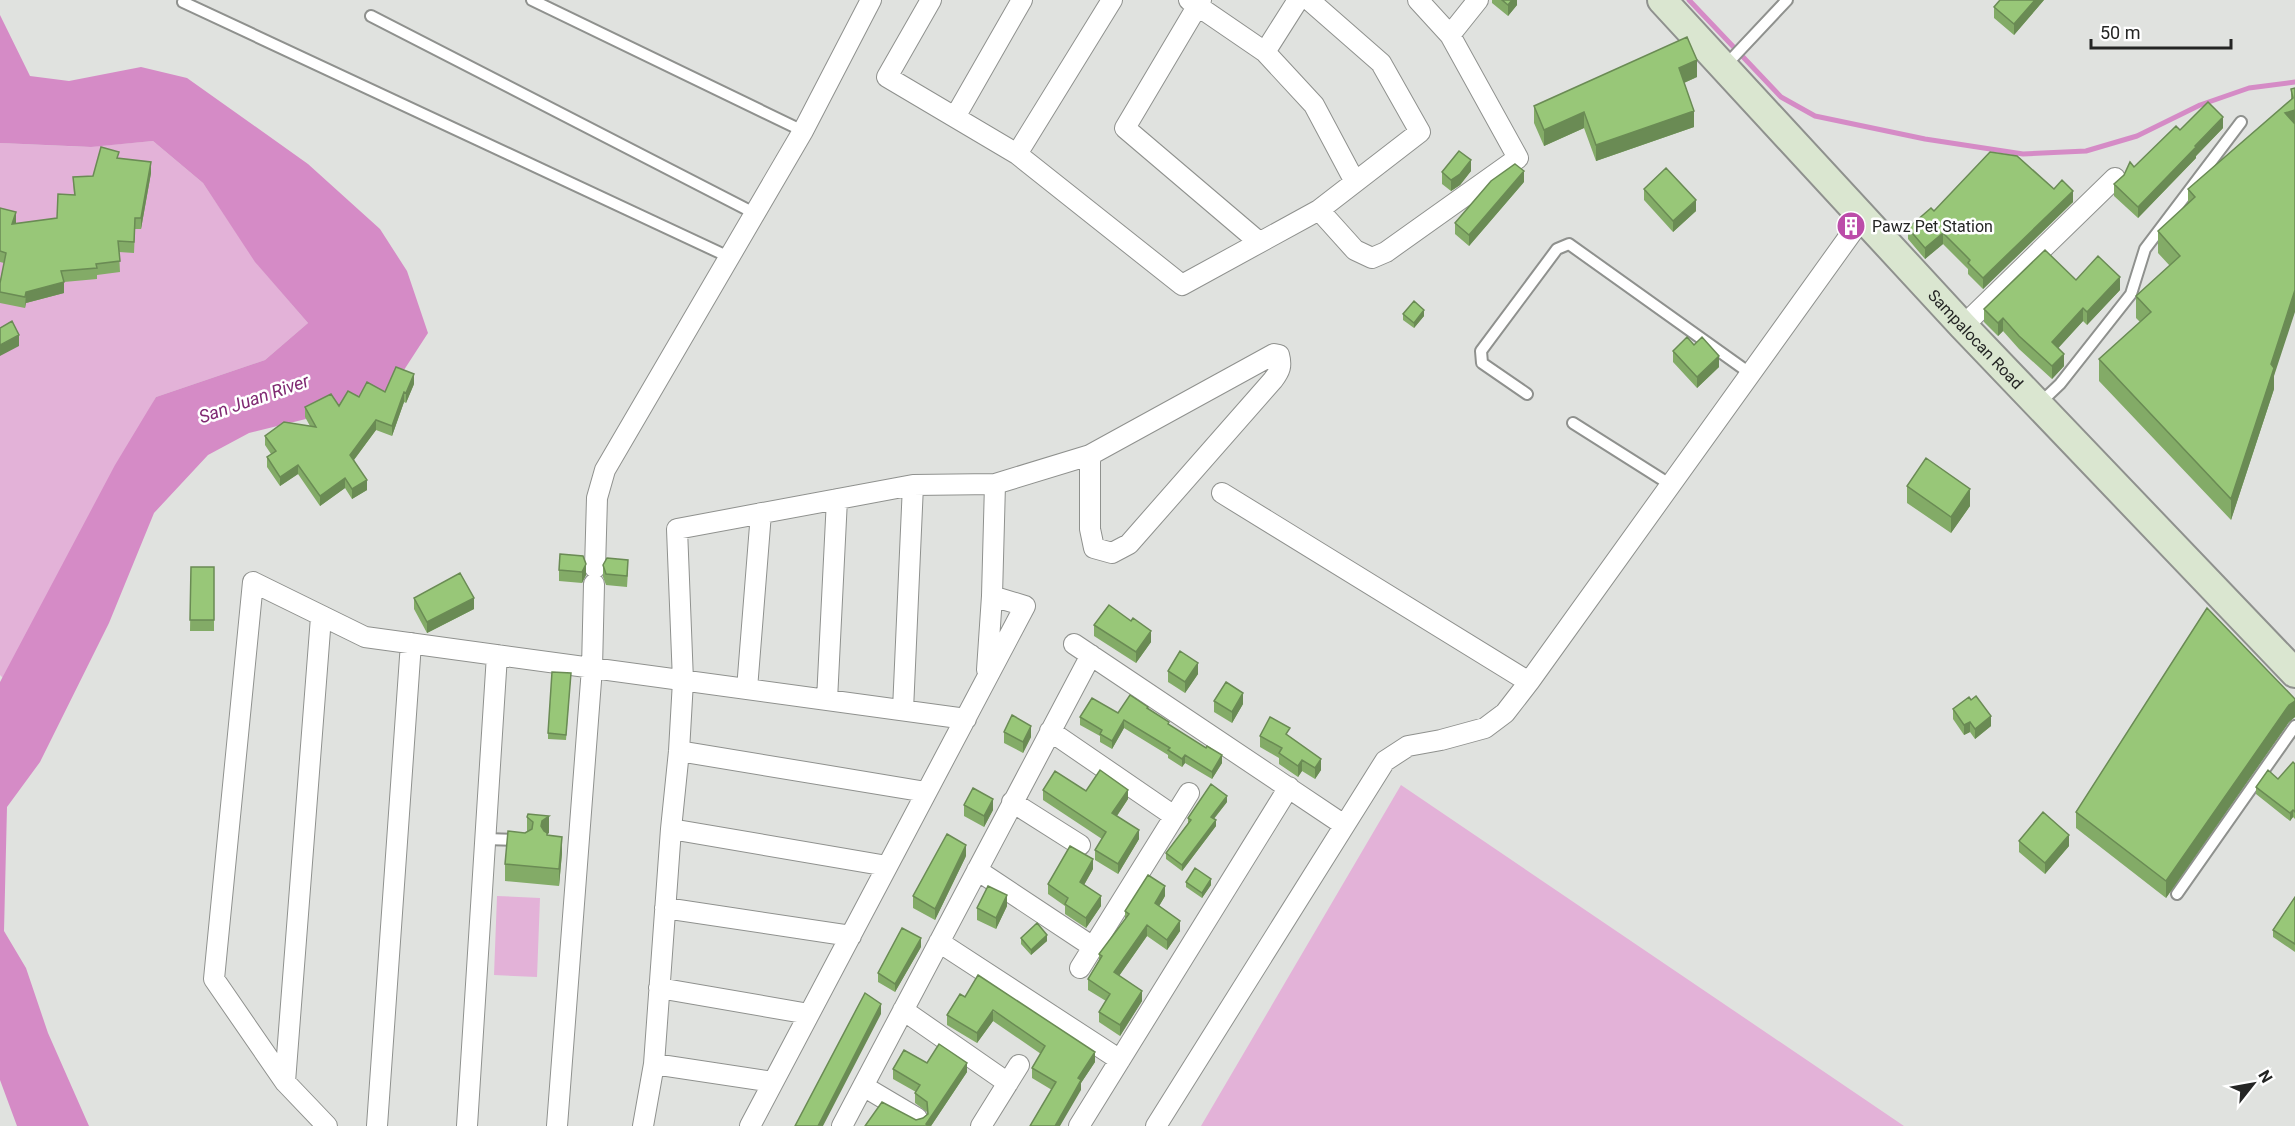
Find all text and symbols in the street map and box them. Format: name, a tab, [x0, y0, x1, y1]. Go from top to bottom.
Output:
scale bar	[2091, 12, 2230, 50]
text: 50 m	[2100, 22, 2140, 43]
building icon: Pawz Pet Station	[1835, 210, 1867, 242]
place label: Pawz Pet Station	[1872, 217, 1993, 236]
street label: Sampalocan Road	[1924, 286, 2027, 393]
water label: San Juan River	[196, 369, 313, 427]
north arrow	[2223, 1054, 2283, 1114]
text: N	[2254, 1067, 2276, 1086]

